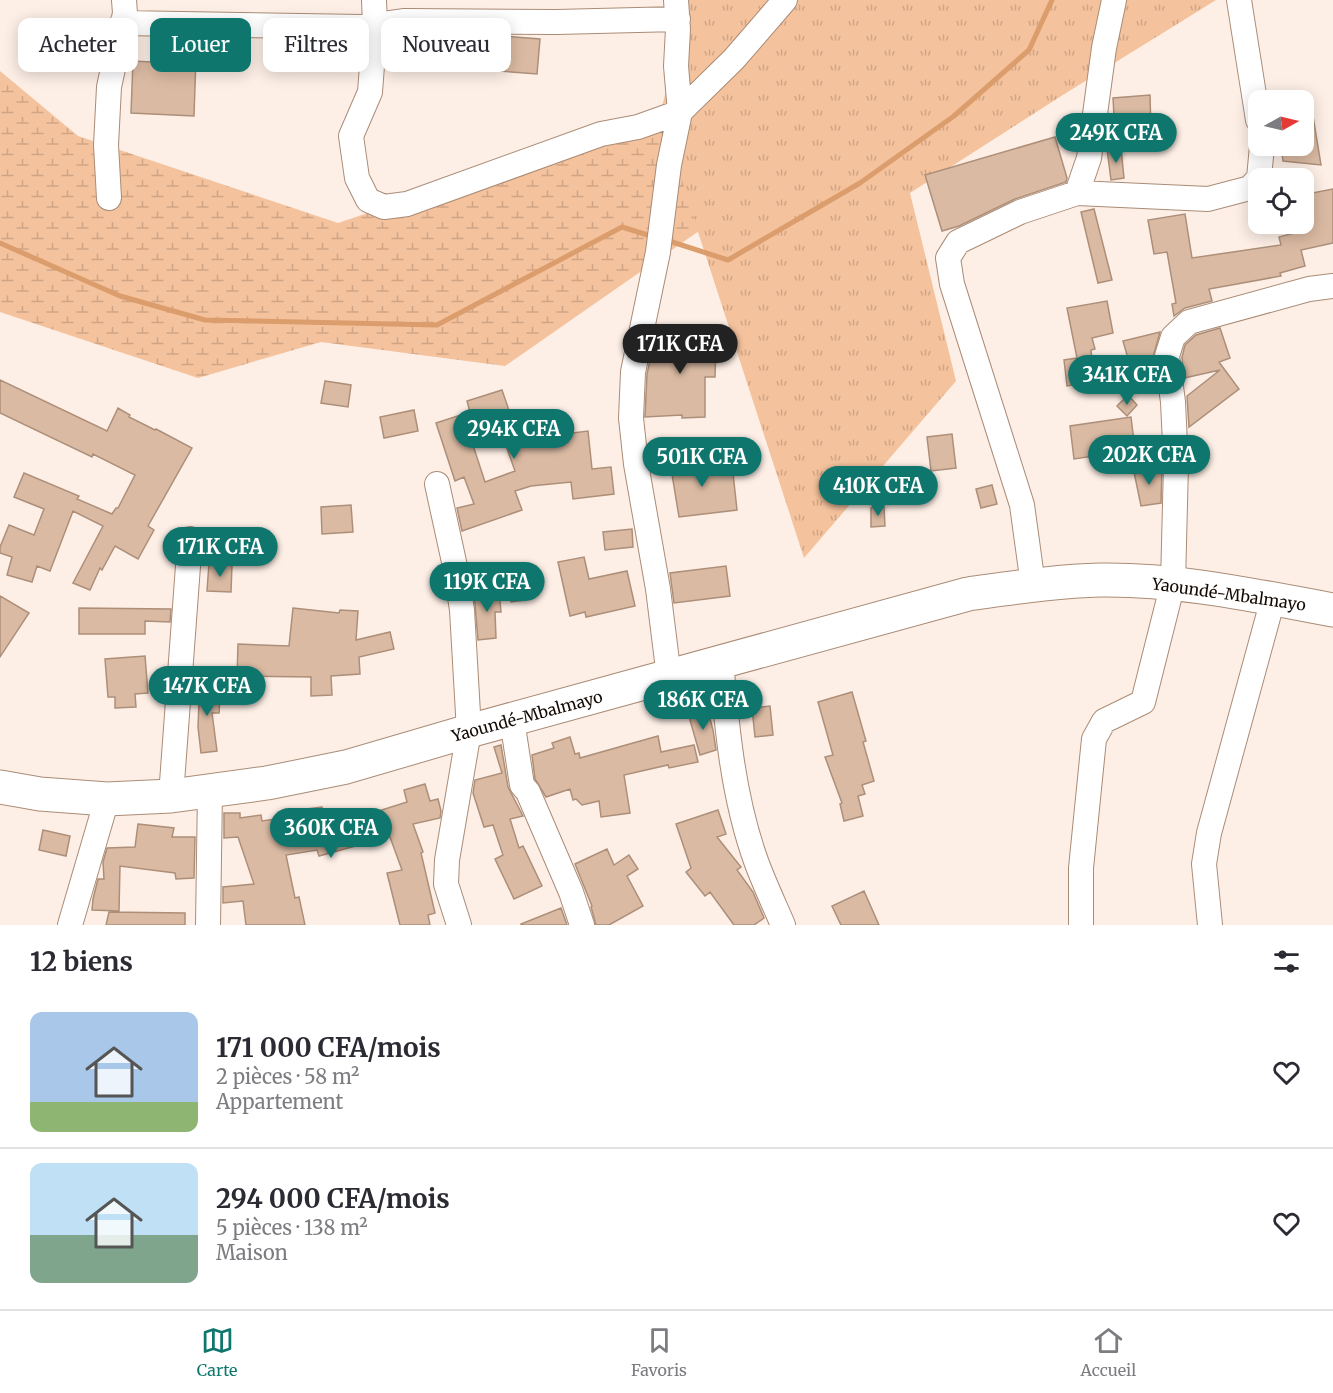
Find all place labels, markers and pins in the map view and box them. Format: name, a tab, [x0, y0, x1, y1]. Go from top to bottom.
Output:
pin: 249K CFA	[1054, 113, 1178, 164]
pin: 171K CFA	[618, 324, 742, 375]
pin: 341K CFA	[1065, 355, 1189, 406]
pin: 294K CFA	[452, 409, 576, 460]
pin: 202K CFA	[1087, 435, 1211, 486]
pin: 501K CFA	[640, 437, 764, 488]
pin: 410K CFA	[816, 466, 940, 517]
pin: 171K CFA	[158, 527, 282, 578]
pin: 119K CFA	[425, 562, 549, 613]
pin: 147K CFA	[145, 666, 269, 717]
pin: 186K CFA	[641, 680, 765, 731]
pin: 360K CFA	[269, 808, 393, 859]

